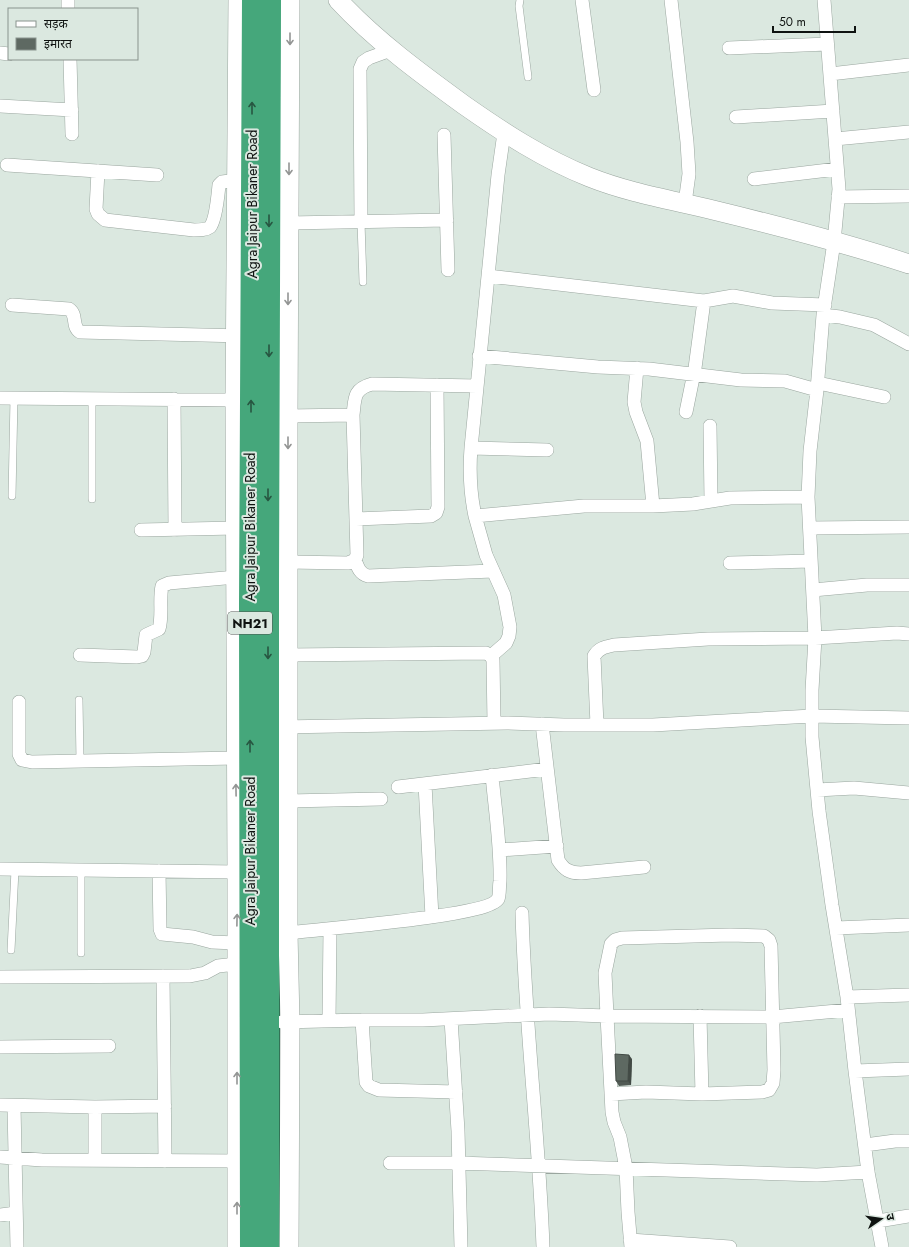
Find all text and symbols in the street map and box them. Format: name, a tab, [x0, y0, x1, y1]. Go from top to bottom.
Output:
legend	[8, 8, 138, 60]
scale bar	[773, 8, 855, 34]
text: 50 m	[779, 13, 806, 31]
text: सड़क	[44, 15, 69, 33]
one-way arrow	[286, 32, 293, 45]
text: इमारत	[44, 35, 73, 53]
one-way arrow	[248, 102, 256, 115]
street label: Agra Jaipur Bikaner Road	[242, 129, 262, 279]
one-way arrow	[285, 162, 293, 175]
one-way arrow	[265, 214, 273, 227]
one-way arrow	[284, 292, 292, 305]
one-way arrow	[265, 344, 273, 357]
one-way arrow	[247, 400, 255, 413]
one-way arrow	[284, 436, 292, 449]
street label: Agra Jaipur Bikaner Road	[240, 452, 260, 602]
one-way arrow	[264, 488, 272, 501]
road number: NH21	[228, 612, 272, 634]
one-way arrow	[264, 646, 272, 659]
one-way arrow	[246, 740, 254, 753]
street label: Agra Jaipur Bikaner Road	[240, 776, 260, 926]
one-way arrow	[232, 784, 240, 797]
one-way arrow	[233, 914, 240, 927]
one-way arrow	[233, 1072, 241, 1085]
north arrow	[861, 1199, 901, 1239]
one-way arrow	[233, 1202, 241, 1215]
text: उ	[882, 1212, 899, 1222]

